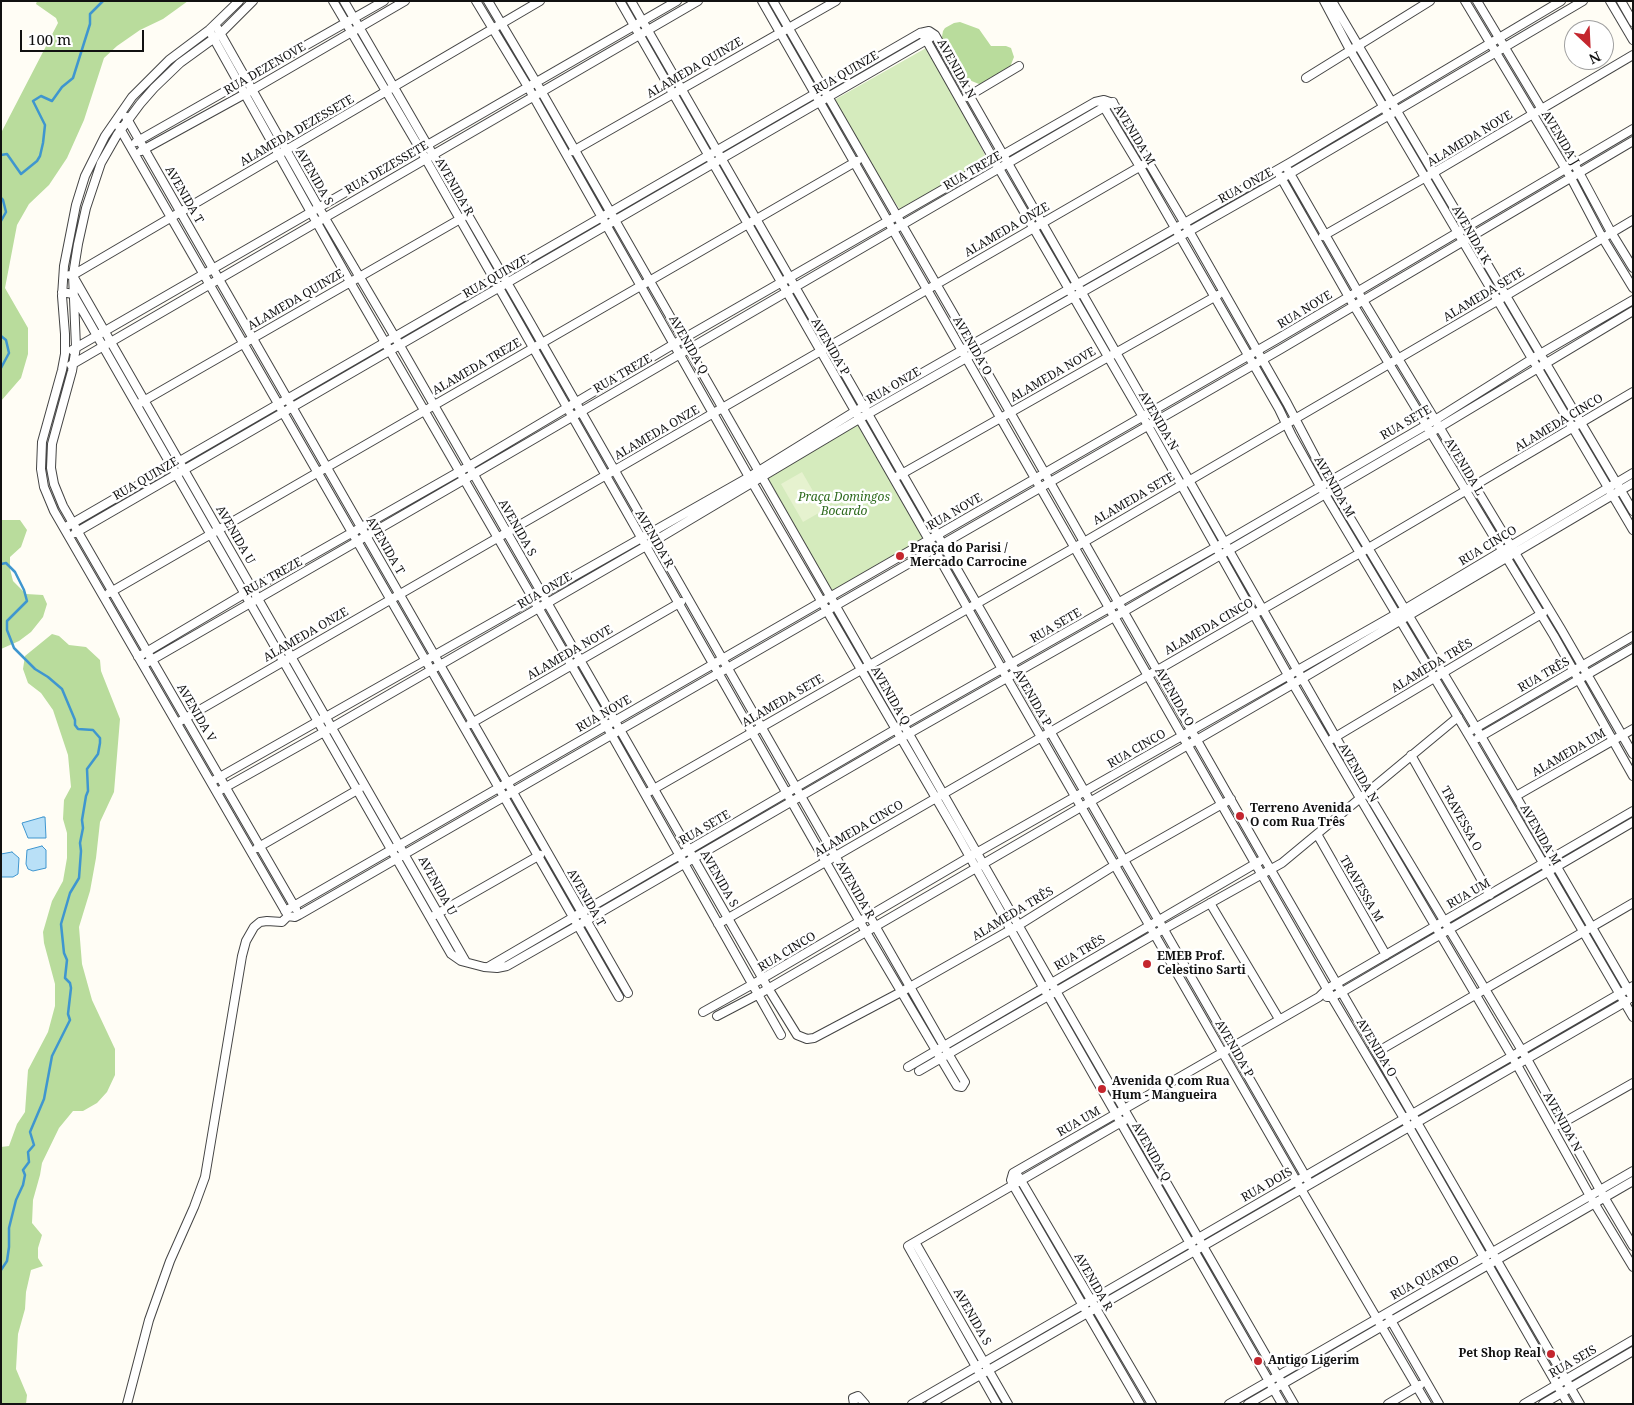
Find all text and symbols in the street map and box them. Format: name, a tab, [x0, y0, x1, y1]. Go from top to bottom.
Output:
scale bar	[22, 20, 146, 52]
north arrow	[1564, 20, 1614, 70]
text: 100 m	[28, 29, 71, 49]
street label: ALAMEDA QUINZE	[644, 35, 746, 101]
street label: AVENIDA N	[934, 37, 978, 101]
street label: RUA DEZENOVE	[222, 40, 308, 98]
text: N	[1586, 47, 1604, 69]
street label: RUA QUINZE	[811, 48, 881, 98]
street label: ALAMEDA DEZESSETE	[237, 92, 357, 170]
street label: AVENIDA M	[1110, 102, 1158, 168]
street label: ALAMEDA NOVE	[1425, 108, 1515, 170]
street label: AVENIDA J	[1538, 108, 1582, 168]
street label: RUA DEZESSETE	[343, 138, 431, 198]
street label: AVENIDA S	[292, 146, 336, 208]
street label: RUA TREZE	[941, 149, 1005, 193]
street label: AVENIDA R	[432, 155, 476, 219]
street label: AVENIDA T	[162, 164, 206, 226]
street label: RUA ONZE	[1216, 165, 1276, 207]
street label: ALAMEDA ONZE	[962, 200, 1052, 260]
street label: AVENIDA K	[1448, 203, 1494, 267]
street label: RUA QUINZE	[461, 252, 531, 302]
street label: ALAMEDA SETE	[1441, 265, 1527, 325]
street label: ALAMEDA QUINZE	[245, 267, 347, 333]
street label: RUA NOVE	[1275, 288, 1335, 332]
street label: AVENIDA Q	[665, 313, 711, 377]
street label: AVENIDA O	[949, 314, 995, 378]
street label: AVENIDA P	[808, 316, 852, 378]
street label: ALAMEDA TREZE	[430, 336, 524, 398]
street label: ALAMEDA NOVE	[1008, 345, 1098, 405]
street label: RUA TREZE	[591, 352, 655, 396]
street label: RUA ONZE	[864, 365, 924, 407]
street label: AVENIDA N	[1135, 389, 1181, 453]
street label: ALAMEDA CINCO	[1512, 391, 1606, 455]
street label: ALAMEDA ONZE	[612, 403, 702, 463]
street label: RUA SETE	[1378, 403, 1434, 443]
street label: AVENIDA L	[1441, 436, 1487, 498]
street label: RUA QUINZE	[111, 454, 181, 504]
street label: AVENIDA M	[1311, 454, 1357, 520]
street label: ALAMEDA SETE	[1091, 470, 1177, 528]
street label: RUA NOVE	[925, 490, 985, 534]
park label: Praça Domingos Bocardo	[798, 491, 890, 519]
street label: AVENIDA S	[495, 497, 539, 559]
street label: AVENIDA U	[212, 503, 258, 567]
street label: AVENIDA R	[632, 507, 676, 571]
street label: AVENIDA T	[363, 515, 407, 577]
street label: RUA CINCO	[1456, 523, 1520, 569]
place label: Praça do Parisi / Mercado Carrocine	[910, 542, 1027, 570]
marker: Praça do Parisi / Mercado Carrocine	[894, 550, 906, 562]
street label: RUA TREZE	[241, 555, 305, 599]
street label: RUA ONZE	[515, 570, 575, 612]
street label: ALAMEDA CINCO	[1162, 596, 1256, 658]
street label: ALAMEDA ONZE	[261, 605, 351, 665]
street label: RUA SETE	[1028, 606, 1084, 646]
street label: ALAMEDA NOVE	[525, 623, 615, 683]
street label: ALAMEDA TRÊS	[1389, 636, 1475, 696]
street label: RUA TRÊS	[1516, 655, 1572, 695]
street label: AVENIDA Q	[867, 664, 913, 728]
street label: AVENIDA O	[1151, 665, 1197, 729]
street label: AVENIDA P	[1010, 667, 1054, 729]
street label: ALAMEDA SETE	[740, 672, 826, 730]
street label: AVENIDA V	[174, 681, 218, 745]
street label: RUA NOVE	[574, 692, 634, 736]
street label: ALAMEDA UM	[1529, 726, 1609, 780]
street label: RUA CINCO	[1105, 727, 1169, 771]
street label: AVENIDA N	[1335, 741, 1381, 805]
street label: TRAVESSA O	[1437, 784, 1485, 854]
street label: ALAMEDA CINCO	[812, 798, 906, 860]
place label: Terreno Avenida O com Rua Três	[1250, 802, 1352, 830]
street label: AVENIDA M	[1517, 802, 1563, 868]
street label: RUA SETE	[677, 808, 733, 848]
marker: Terreno Avenida O com Rua Três	[1234, 810, 1246, 822]
street label: AVENIDA S	[697, 848, 741, 910]
street label: TRAVESSA M	[1336, 853, 1386, 925]
street label: AVENIDA U	[415, 854, 459, 918]
street label: AVENIDA R	[833, 858, 877, 922]
street label: AVENIDA T	[564, 867, 608, 929]
street label: RUA UM	[1445, 876, 1493, 912]
street label: ALAMEDA TRÊS	[970, 884, 1056, 944]
street label: RUA CINCO	[755, 929, 819, 975]
street label: RUA TRÊS	[1052, 932, 1108, 974]
place label: EMEB Prof. Celestino Sarti	[1157, 950, 1246, 978]
marker: EMEB Prof. Celestino Sarti	[1141, 958, 1153, 970]
street label: AVENIDA O	[1353, 1016, 1399, 1080]
street label: AVENIDA P	[1212, 1018, 1256, 1080]
place label: Avenida Q com Rua Hum - Mangueira	[1112, 1075, 1230, 1103]
marker: Avenida Q com Rua Hum - Mangueira	[1096, 1083, 1108, 1095]
street label: AVENIDA N	[1540, 1090, 1584, 1154]
street label: RUA UM	[1055, 1104, 1103, 1140]
street label: AVENIDA Q	[1128, 1120, 1174, 1184]
street label: RUA DOIS	[1239, 1165, 1295, 1205]
street label: AVENIDA R	[1071, 1250, 1115, 1314]
street label: RUA QUATRO	[1388, 1253, 1462, 1303]
street label: AVENIDA S	[950, 1286, 994, 1348]
street label: RUA SEIS	[1547, 1343, 1599, 1381]
place label: Pet Shop Real	[1458, 1347, 1541, 1361]
marker: Pet Shop Real	[1545, 1348, 1557, 1360]
place label: Antigo Ligerim	[1268, 1354, 1359, 1368]
marker: Antigo Ligerim	[1252, 1355, 1264, 1367]

